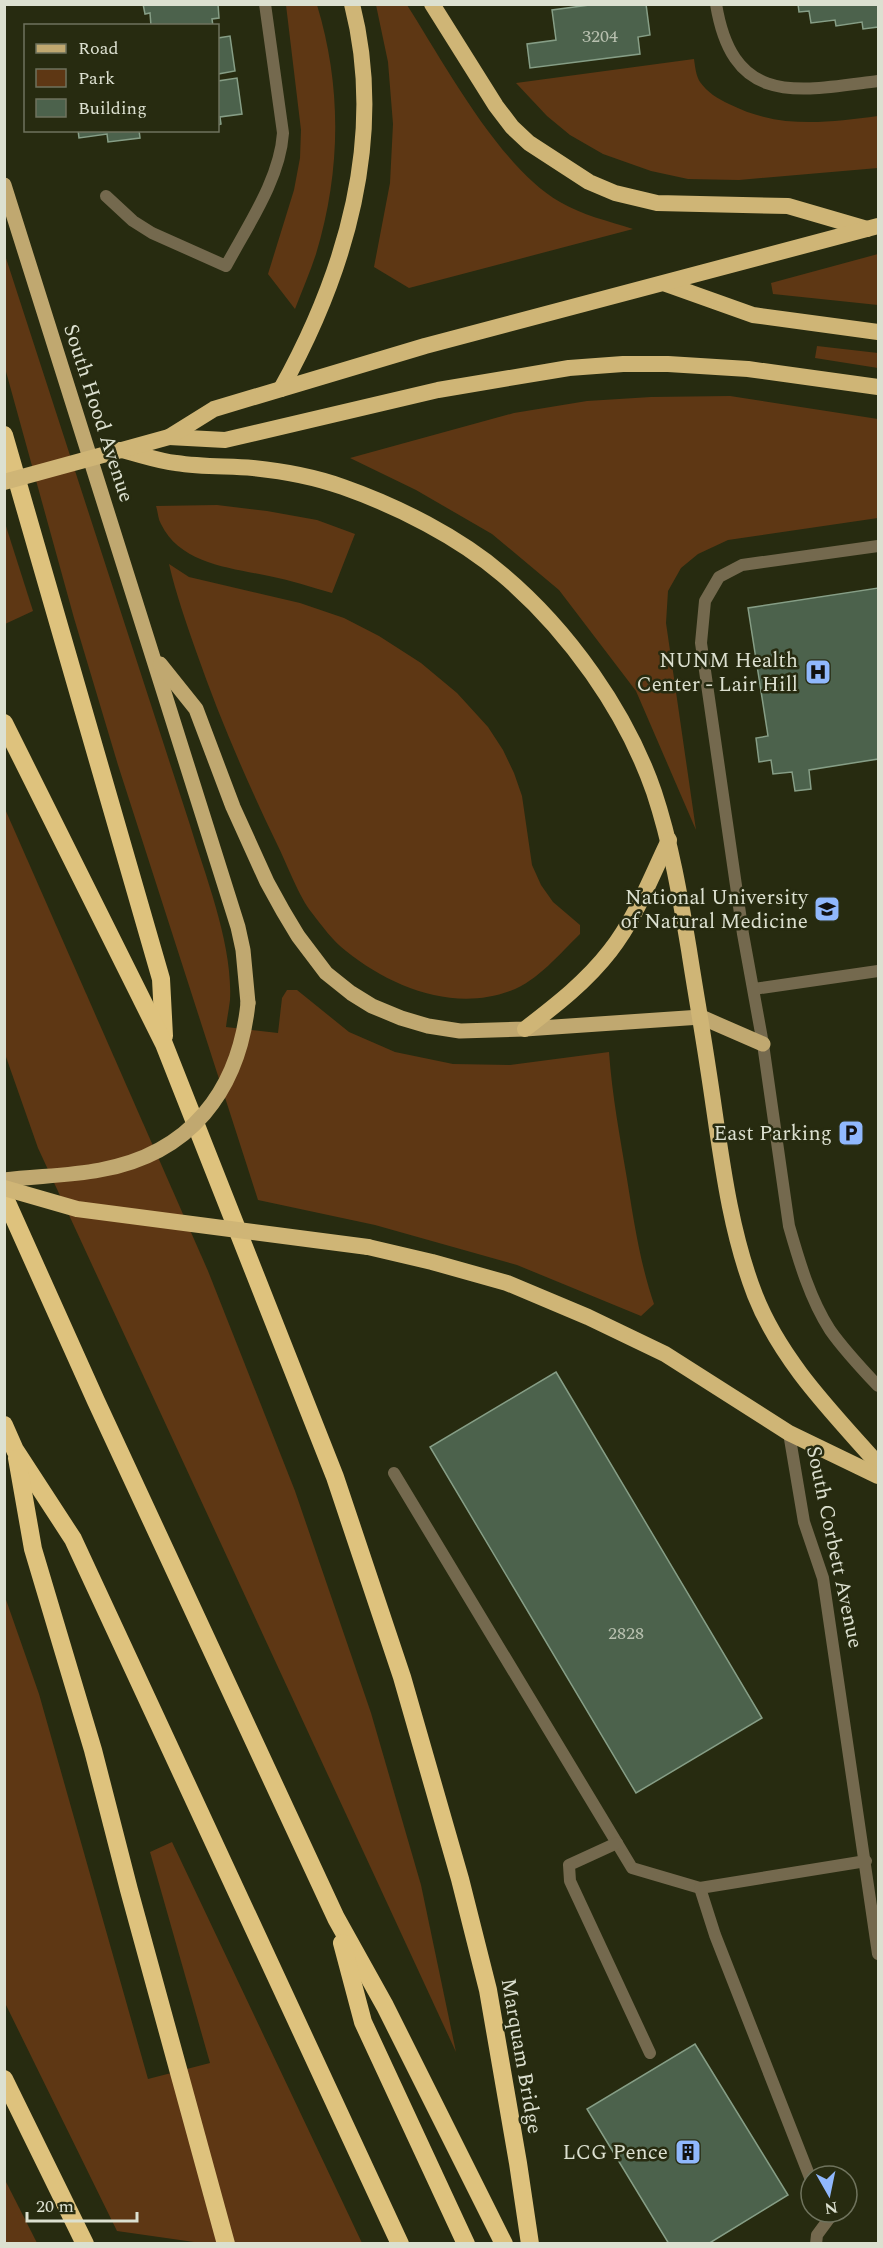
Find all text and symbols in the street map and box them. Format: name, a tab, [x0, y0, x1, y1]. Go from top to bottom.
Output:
house number: 3204	[582, 23, 618, 50]
legend	[24, 24, 219, 132]
text: Road	[78, 35, 119, 62]
text: Park	[78, 65, 115, 92]
text: Building	[78, 95, 147, 122]
street label: South Hood Avenue	[54, 320, 142, 507]
place label: NUNM Health Center - Lair Hill	[636, 645, 798, 701]
hospital icon: NUNM Health Center - Lair Hill	[803, 657, 833, 687]
place label: National University of Natural Medicine	[620, 882, 809, 938]
school or university icon: National University of Natural Medicine	[812, 894, 842, 924]
place label: East Parking	[713, 1118, 832, 1150]
parking icon: East Parking	[836, 1118, 866, 1148]
street label: South Corbett Avenue	[797, 1443, 871, 1651]
house number: 2828	[608, 1620, 644, 1647]
street label: Marquam Bridge	[492, 1976, 550, 2137]
place label: LCG Pence	[563, 2137, 668, 2169]
building icon: LCG Pence	[673, 2137, 703, 2167]
north arrow	[799, 2164, 859, 2224]
scale bar	[27, 2185, 136, 2223]
text: 20 m	[36, 2193, 74, 2220]
text: N	[823, 2195, 840, 2221]

